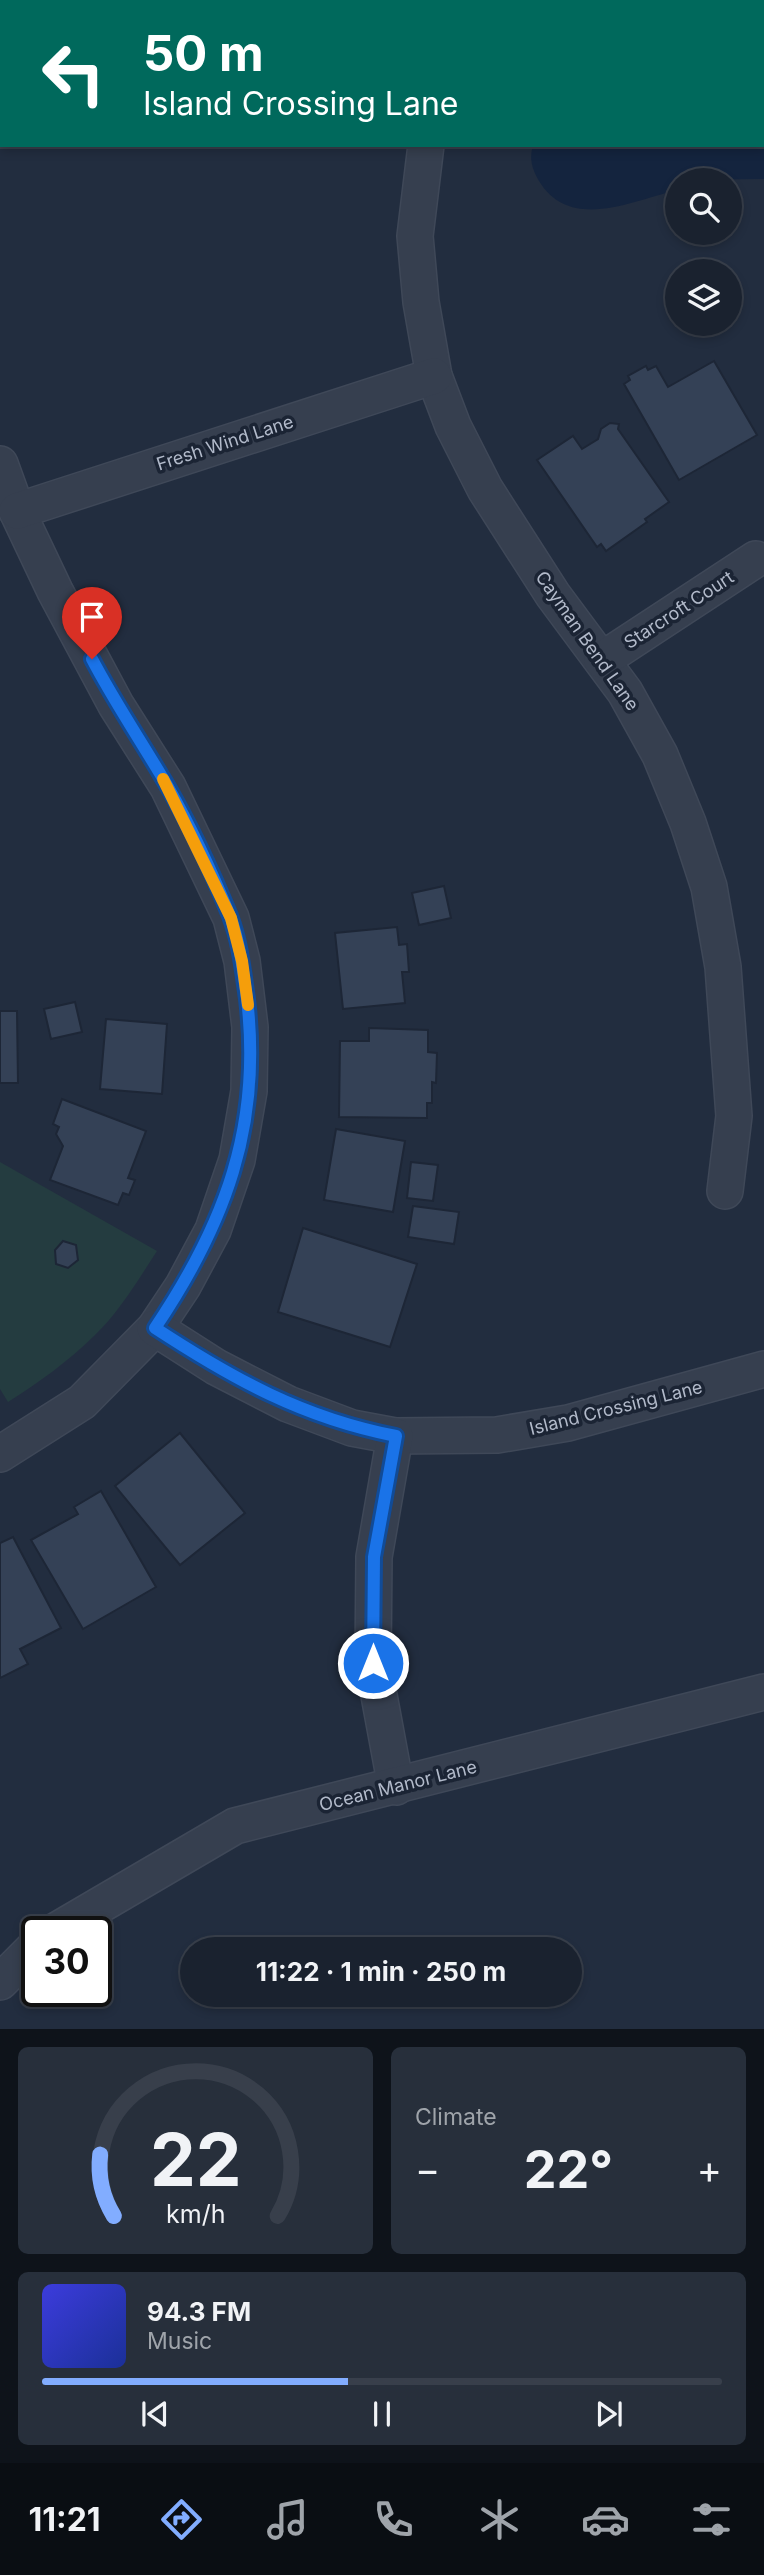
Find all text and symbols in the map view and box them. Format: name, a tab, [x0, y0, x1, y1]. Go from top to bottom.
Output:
text: 50 m	[143, 24, 264, 83]
icon: left	[28, 28, 119, 119]
text: Island Crossing Lane	[143, 84, 458, 123]
map controls	[665, 168, 742, 336]
button: search	[665, 168, 742, 245]
button: layers	[665, 259, 742, 336]
street label: Fresh Wind Lane	[154, 411, 296, 475]
street label: Starcroft Court	[620, 566, 737, 653]
street label: Cayman Bend Lane	[531, 567, 643, 714]
pin	[62, 587, 122, 659]
icon: arrive	[73, 598, 111, 636]
street label: Island Crossing Lane	[527, 1376, 705, 1439]
position arrow	[336, 1626, 410, 1700]
street label: Ocean Manor Lane	[317, 1756, 479, 1815]
speed limit sign: 30	[21, 1916, 112, 2007]
text: 11:22 · 1 min · 250 m	[256, 1956, 506, 1987]
text: Climate	[415, 2103, 497, 2131]
text: 22	[150, 2116, 241, 2205]
text: 22°	[524, 2138, 613, 2201]
text: −	[415, 2146, 440, 2192]
text: +	[697, 2146, 722, 2192]
text: km/h	[166, 2199, 225, 2229]
text: 94.3 FM	[147, 2296, 251, 2327]
text: Music	[147, 2327, 212, 2355]
icon: previous	[136, 2395, 174, 2433]
icon: pause	[363, 2395, 401, 2433]
icon: next	[590, 2395, 628, 2433]
icon: directions	[157, 2495, 206, 2544]
icon: music	[263, 2495, 312, 2544]
icon: phone	[369, 2495, 418, 2544]
icon: climate	[475, 2495, 524, 2544]
icon: car	[581, 2495, 630, 2544]
icon: filters	[687, 2495, 736, 2544]
text: 11:21	[28, 2500, 101, 2539]

